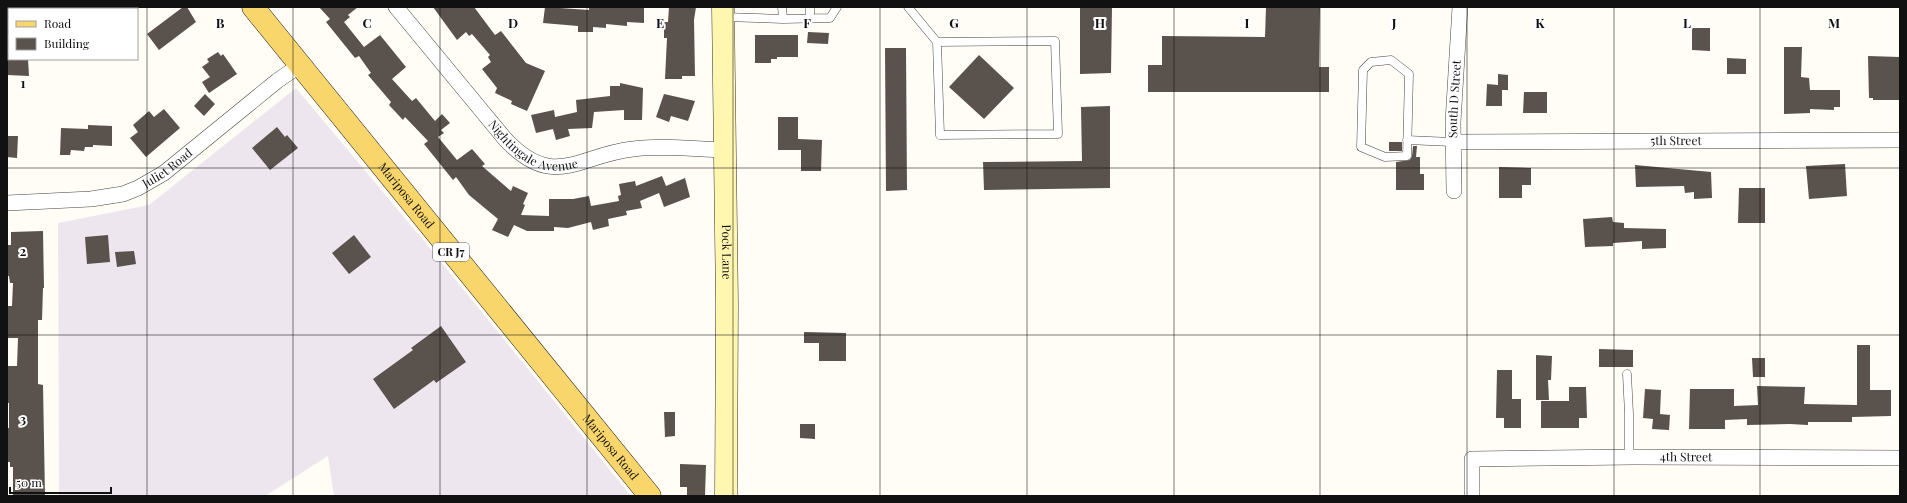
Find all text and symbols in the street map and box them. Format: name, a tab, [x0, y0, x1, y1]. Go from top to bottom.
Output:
legend	[8, 8, 138, 60]
text: B	[216, 14, 225, 31]
text: C	[362, 14, 372, 31]
text: D	[508, 14, 518, 31]
text: E	[656, 14, 664, 31]
text: F	[803, 14, 811, 31]
text: G	[949, 14, 959, 31]
text: H	[1095, 14, 1105, 31]
text: I	[1245, 14, 1250, 31]
text: J	[1391, 14, 1397, 31]
text: K	[1535, 14, 1545, 31]
text: L	[1683, 14, 1691, 31]
text: M	[1828, 14, 1840, 31]
text: Road	[44, 15, 71, 31]
text: Building	[44, 35, 90, 51]
street label: South D Street	[1444, 59, 1464, 138]
text: 1	[21, 74, 26, 91]
street label: Nightingale Avenue	[486, 116, 579, 174]
street label: 5th Street	[1650, 132, 1703, 148]
street label: Juliet Road	[138, 144, 195, 191]
street label: Mariposa Road	[375, 159, 438, 231]
street label: Pock Lane	[719, 224, 736, 280]
text: 2	[20, 242, 27, 259]
road number: CR J7	[433, 243, 469, 261]
text: 3	[20, 410, 26, 427]
street label: Mariposa Road	[580, 410, 643, 483]
street label: 4th Street	[1660, 448, 1713, 464]
scale bar	[10, 469, 111, 495]
text: 50 m	[16, 474, 42, 490]

